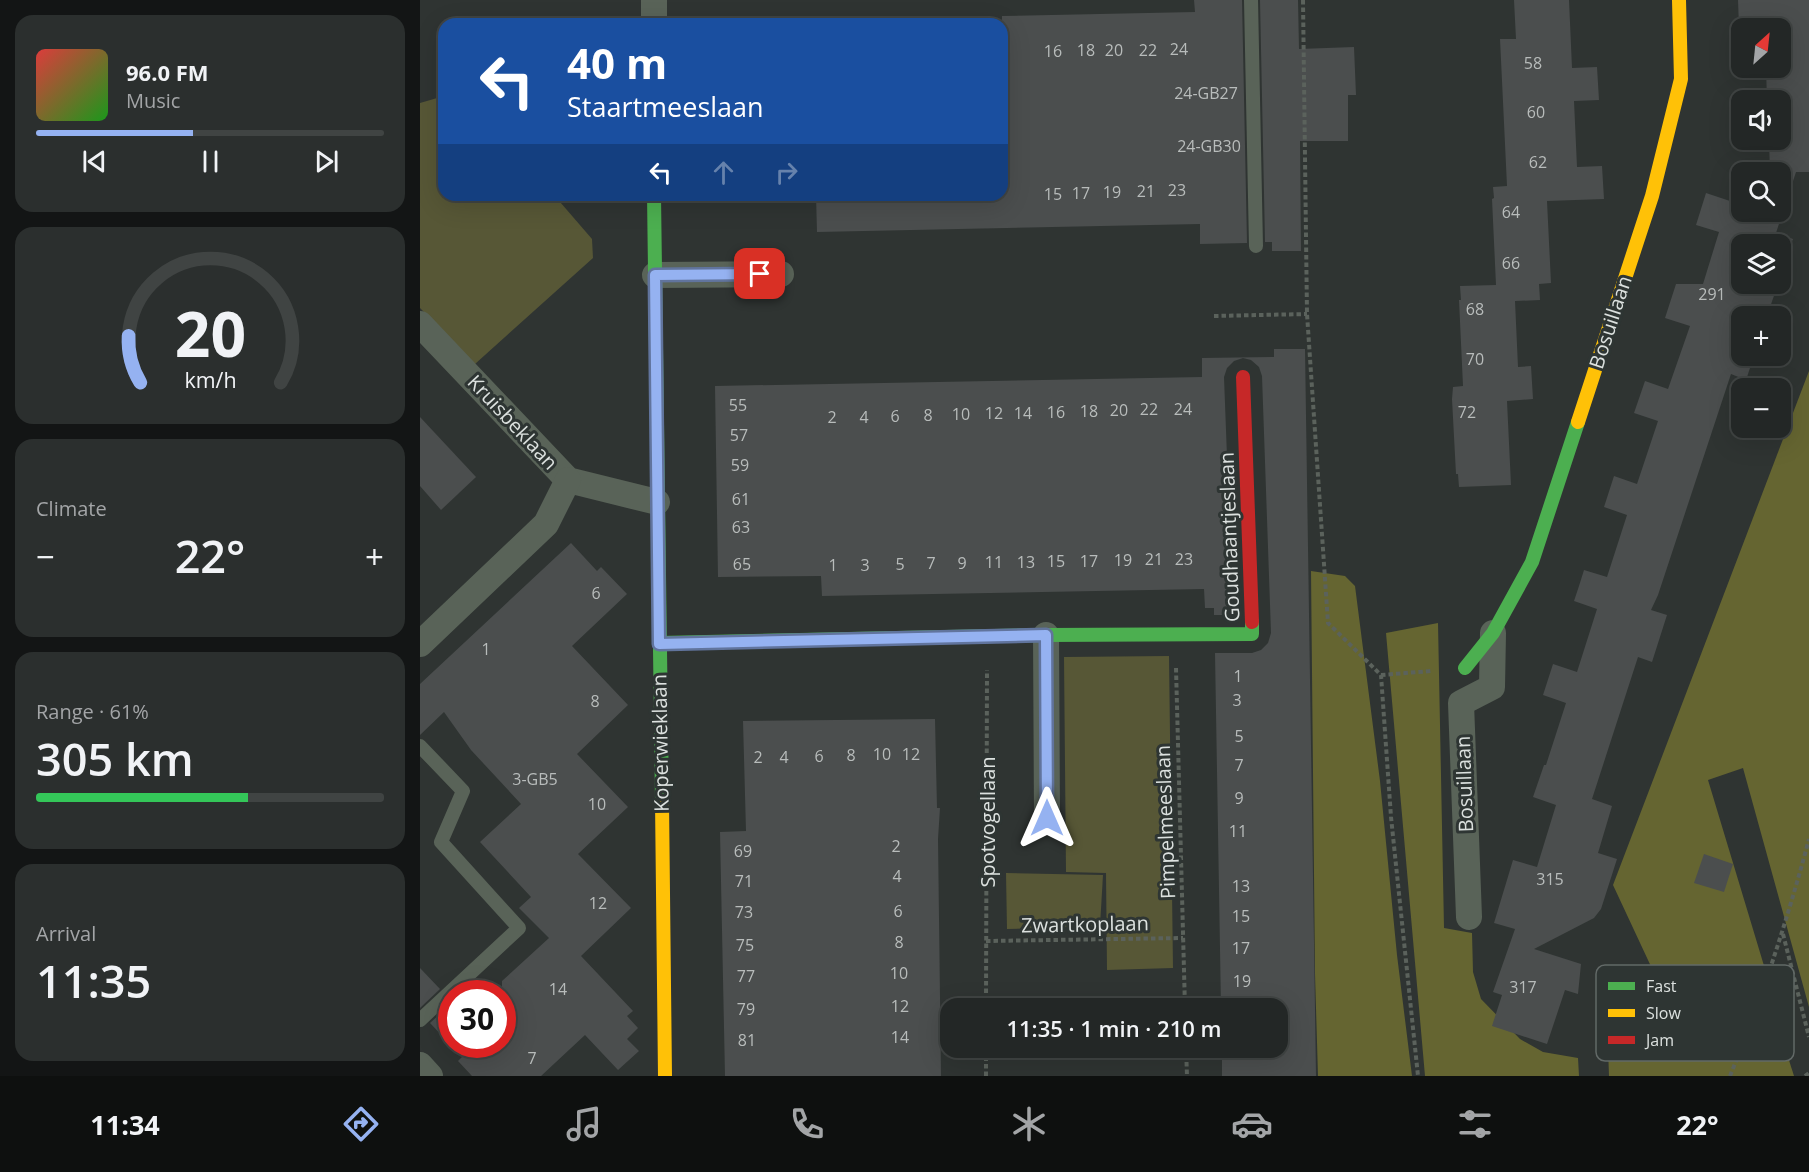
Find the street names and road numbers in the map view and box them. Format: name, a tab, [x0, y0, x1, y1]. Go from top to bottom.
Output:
street label: Bosuillaan	[1582, 272, 1638, 372]
street label: Kruisbeklaan	[462, 369, 564, 475]
street label: Goudhaantjeslaan	[1213, 451, 1245, 623]
street label: Koperwieklaan	[645, 674, 675, 812]
street label: Bosuillaan	[1449, 735, 1479, 833]
street label: Pimpelmeeslaan	[1149, 744, 1181, 900]
street label: Spotvogellaan	[974, 756, 1001, 888]
street label: Zwartkoplaan	[1021, 909, 1149, 939]

